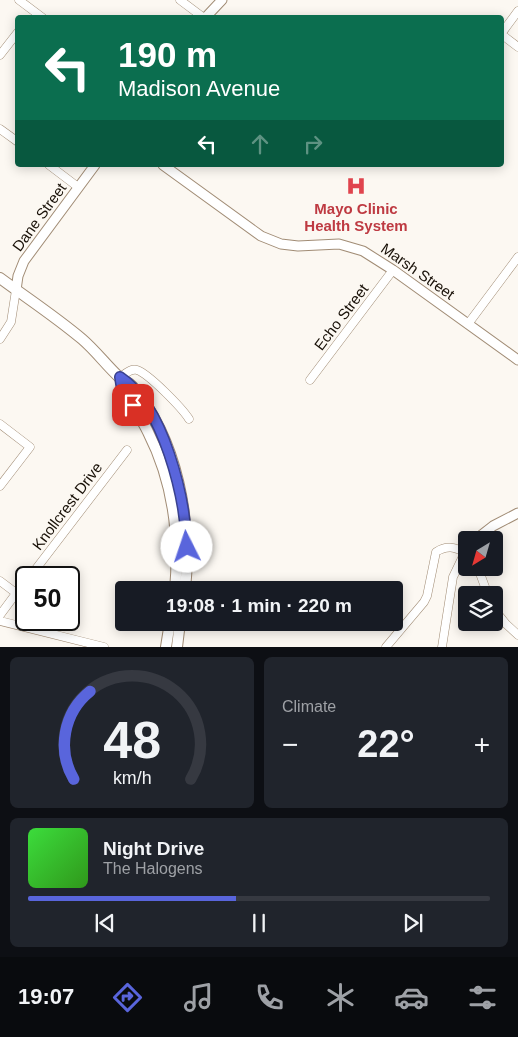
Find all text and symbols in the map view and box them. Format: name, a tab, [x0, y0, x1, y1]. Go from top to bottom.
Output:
icon: left	[35, 35, 100, 100]
text: 190 m	[118, 35, 217, 74]
text: Madison Avenue	[118, 76, 280, 101]
icon: left	[193, 130, 221, 158]
icon: ahead	[246, 130, 274, 158]
icon: right	[299, 130, 327, 158]
hospital icon: Mayo Clinic Health System	[345, 175, 367, 197]
street label: Dane Street	[9, 179, 70, 254]
place label: Mayo Clinic Health System	[304, 200, 408, 234]
street label: Marsh Street	[378, 239, 459, 303]
street label: Echo Street	[311, 280, 372, 353]
pin	[112, 384, 154, 426]
icon: arrive	[119, 391, 147, 419]
street label: Knollcrest Drive	[29, 459, 105, 553]
position arrow	[160, 520, 212, 572]
north arrow	[458, 531, 502, 576]
map controls	[458, 531, 503, 631]
speed limit sign: 50	[15, 566, 80, 631]
button: layers	[458, 586, 503, 631]
text: 19:08 · 1 min · 220 m	[166, 595, 352, 616]
text: Climate	[282, 698, 336, 715]
text: 48	[103, 711, 161, 769]
text: 22°	[357, 723, 415, 765]
text: −	[282, 729, 298, 760]
text: +	[474, 729, 490, 760]
text: km/h	[113, 768, 151, 788]
text: Night Drive	[103, 838, 204, 859]
text: The Halogens	[103, 860, 203, 877]
icon: previous	[91, 909, 119, 937]
icon: pause	[245, 909, 273, 937]
icon: next	[399, 909, 427, 937]
icon: directions	[110, 980, 145, 1015]
icon: music	[181, 980, 216, 1015]
icon: phone	[252, 980, 287, 1015]
icon: climate	[323, 980, 358, 1015]
icon: car	[394, 980, 429, 1015]
icon: filters	[465, 980, 500, 1015]
text: 19:07	[18, 984, 74, 1009]

